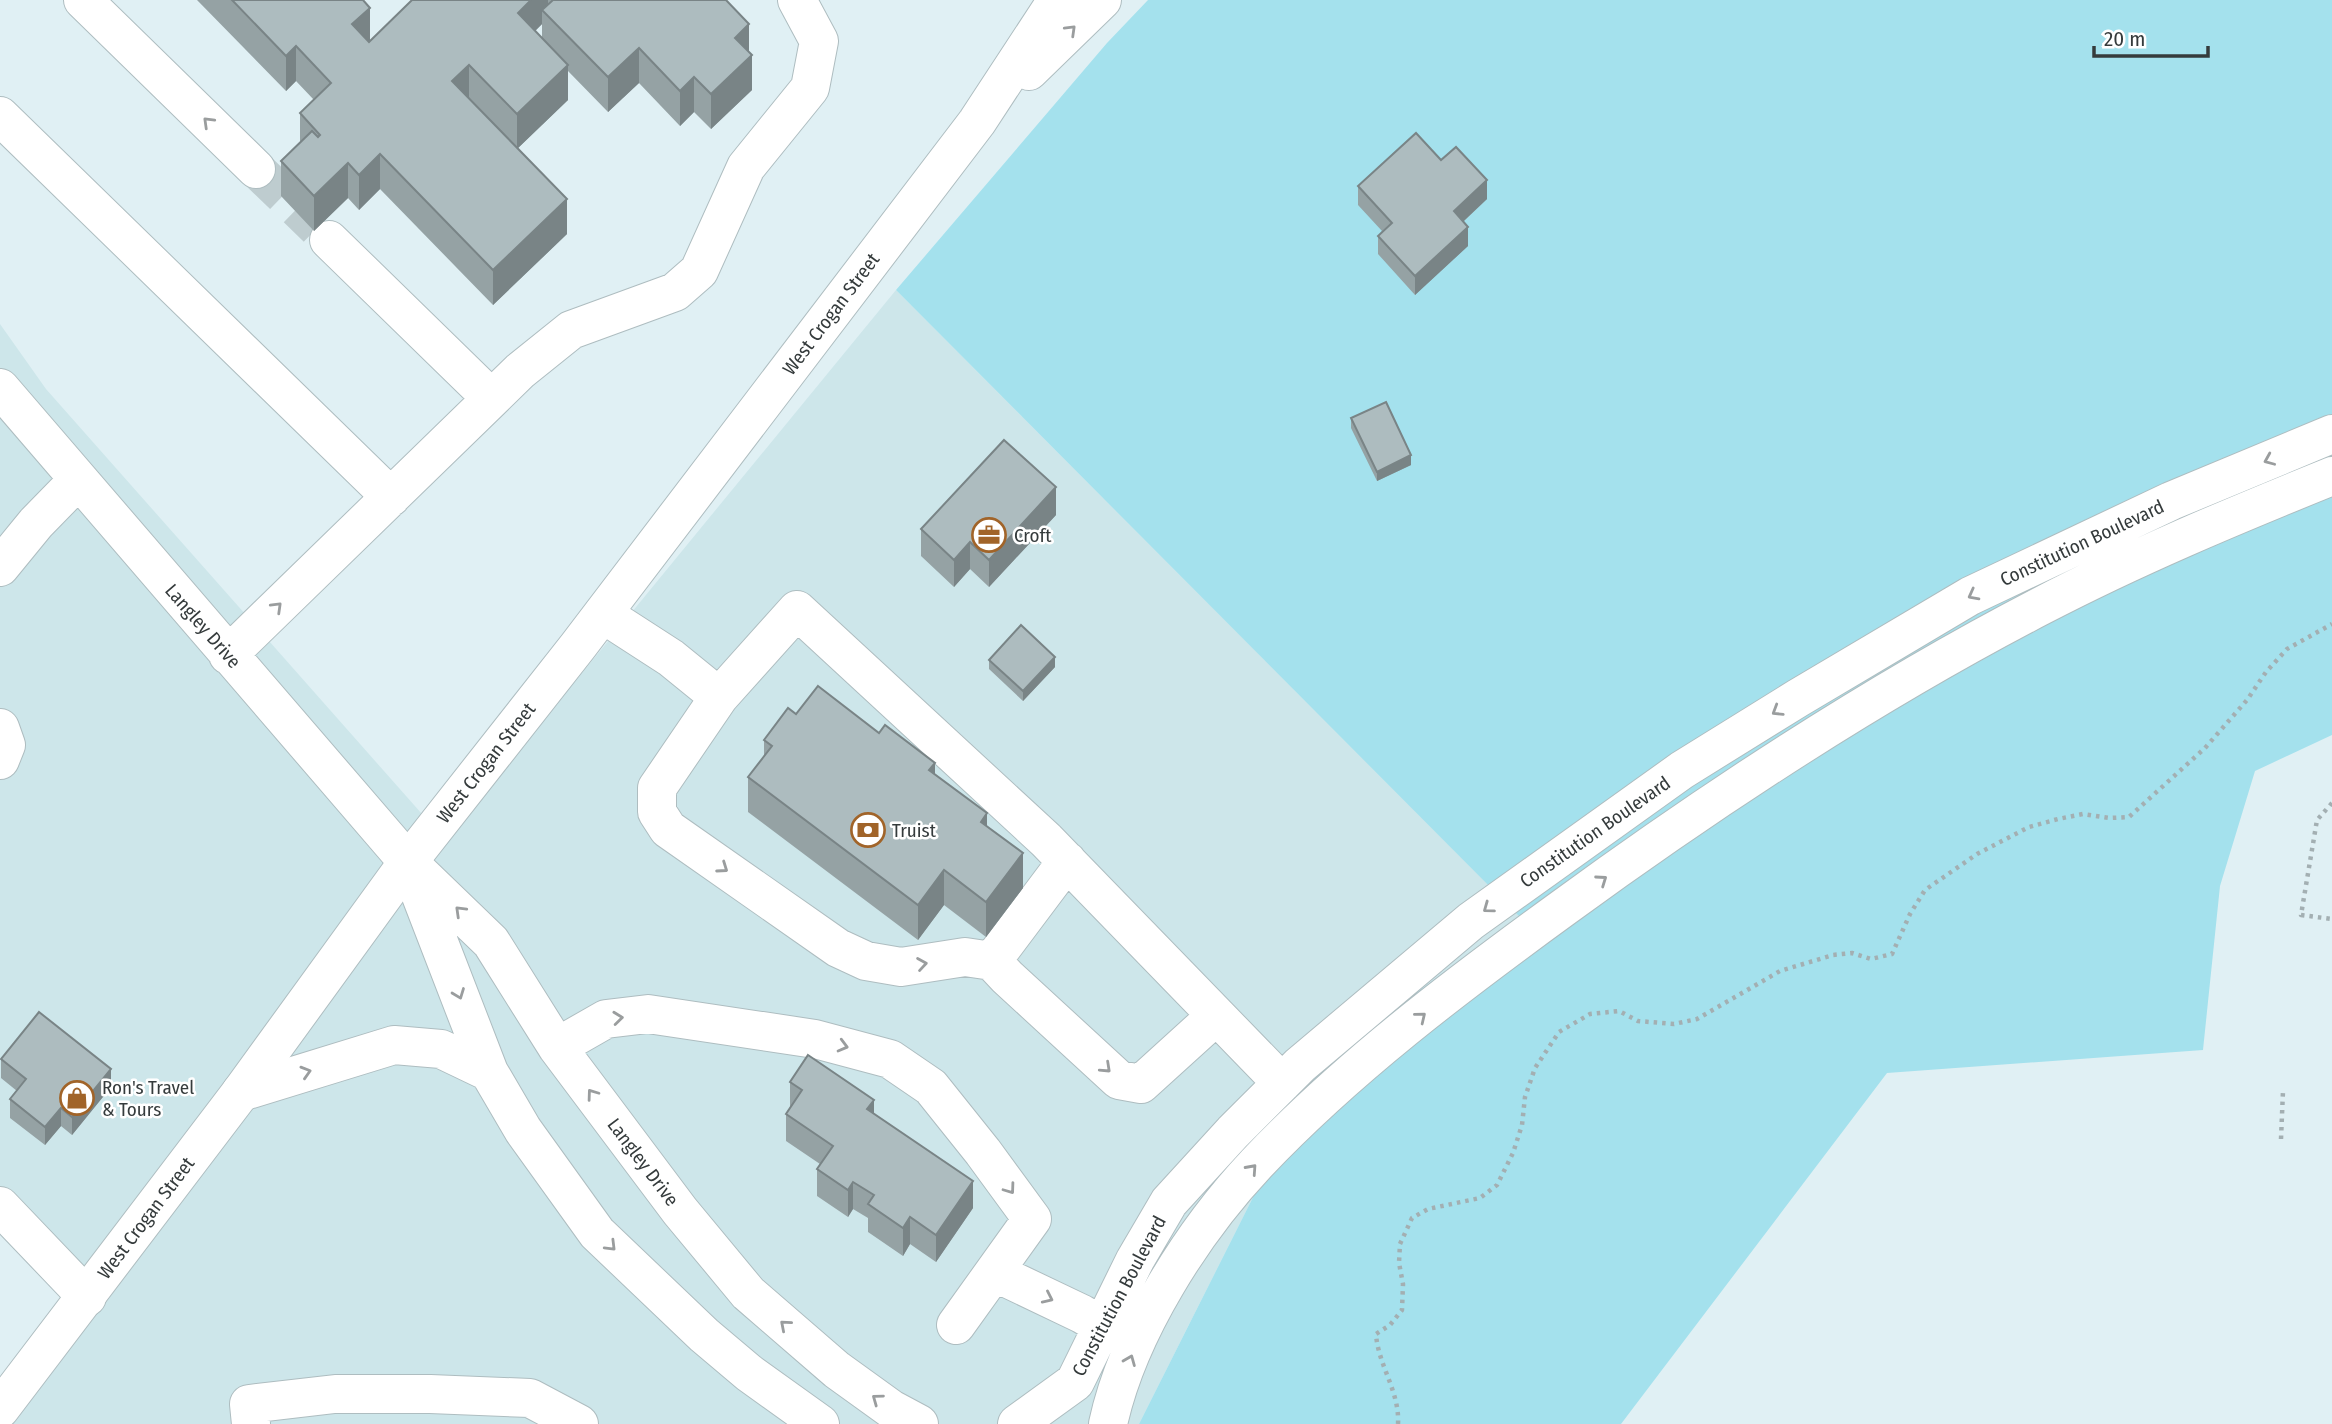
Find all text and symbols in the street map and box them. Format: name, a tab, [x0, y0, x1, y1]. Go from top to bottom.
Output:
scale bar	[2094, 14, 2208, 58]
one-way arrow	[1062, 26, 1075, 39]
text: 20 m	[2104, 26, 2145, 52]
one-way arrow	[203, 117, 216, 130]
street label: West Crogan Street	[778, 248, 885, 380]
one-way arrow	[2264, 451, 2276, 465]
street label: Constitution Boulevard	[1996, 495, 2168, 591]
office icon: Croft	[970, 516, 1008, 554]
place label: Croft	[1014, 524, 1052, 547]
street label: Langley Drive	[160, 579, 246, 673]
one-way arrow	[1968, 587, 1980, 600]
one-way arrow	[269, 603, 282, 616]
street label: West Crogan Street	[432, 697, 541, 828]
one-way arrow	[1772, 703, 1785, 716]
street label: Constitution Boulevard	[1515, 771, 1675, 893]
bank icon: Truist	[849, 811, 887, 849]
place label: Truist	[892, 819, 937, 842]
one-way arrow	[716, 860, 729, 873]
one-way arrow	[1594, 875, 1607, 888]
one-way arrow	[1483, 900, 1496, 912]
one-way arrow	[455, 906, 468, 919]
one-way arrow	[916, 957, 928, 972]
one-way arrow	[450, 987, 464, 999]
one-way arrow	[612, 1010, 624, 1025]
one-way arrow	[1414, 1012, 1426, 1025]
one-way arrow	[837, 1038, 849, 1052]
one-way arrow	[1098, 1060, 1111, 1073]
one-way arrow	[300, 1065, 312, 1080]
place label: Ron's Travel & Tours	[102, 1076, 194, 1121]
shop icon: Ron's Travel & Tours	[58, 1079, 96, 1117]
one-way arrow	[588, 1090, 601, 1102]
street label: Langley Drive	[603, 1114, 683, 1210]
street label: West Crogan Street	[93, 1152, 200, 1284]
one-way arrow	[1244, 1164, 1256, 1177]
one-way arrow	[1002, 1181, 1014, 1194]
street label: Constitution Boulevard	[1067, 1212, 1171, 1380]
one-way arrow	[602, 1238, 615, 1251]
one-way arrow	[1041, 1290, 1053, 1304]
one-way arrow	[780, 1321, 793, 1333]
one-way arrow	[1122, 1354, 1136, 1366]
one-way arrow	[872, 1394, 885, 1407]

